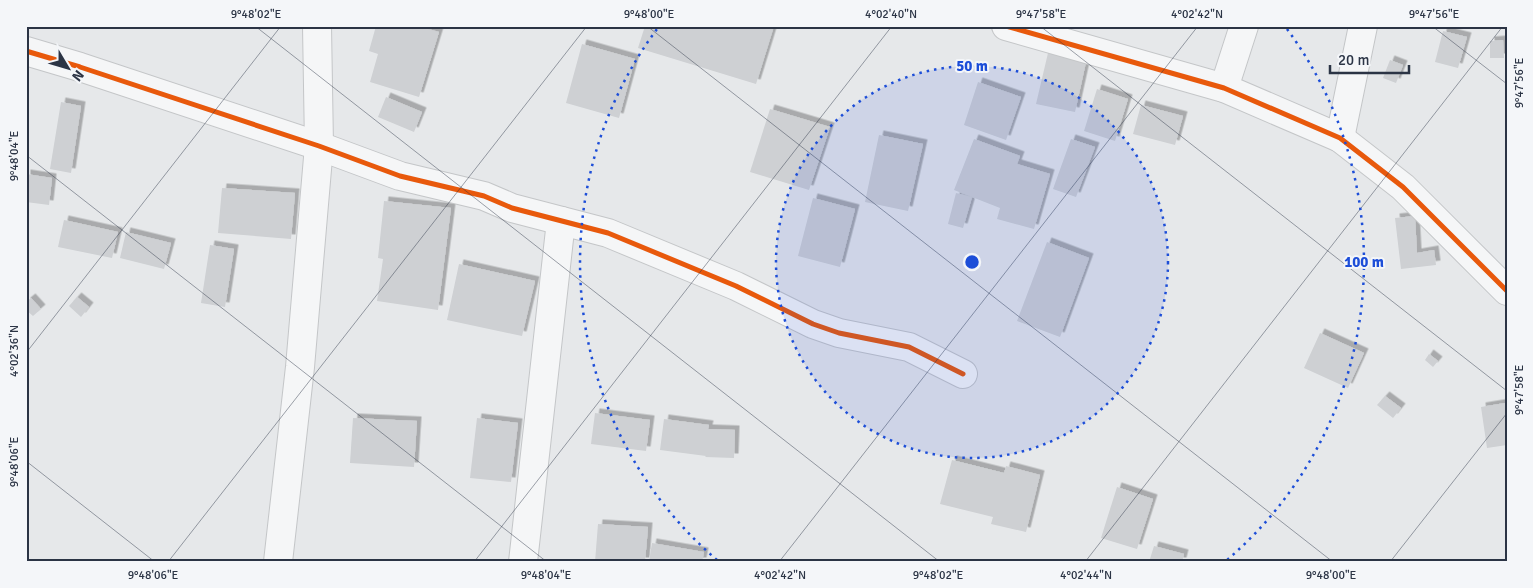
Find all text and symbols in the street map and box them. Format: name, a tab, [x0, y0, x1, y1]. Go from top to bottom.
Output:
text: 9°48'02"E	[231, 7, 282, 22]
text: 9°48'00"E	[624, 7, 675, 22]
text: 4°02'40"N	[865, 7, 917, 22]
text: 9°47'58"E	[1016, 7, 1067, 22]
text: 4°02'42"N	[1171, 7, 1223, 22]
text: 9°47'56"E	[1409, 7, 1460, 22]
north arrow	[42, 42, 92, 92]
scale bar	[1330, 42, 1409, 74]
text: 20 m	[1338, 51, 1369, 69]
text: 50 m	[956, 57, 988, 75]
text: 9°47'56"E	[1512, 57, 1527, 108]
text: N	[68, 67, 88, 85]
text: 9°48'04"E	[7, 130, 22, 181]
centre of rings	[963, 253, 981, 271]
text: 100 m	[1344, 253, 1384, 271]
text: 4°02'36"N	[7, 325, 22, 377]
text: 9°47'58"E	[1512, 364, 1527, 415]
text: 9°48'06"E	[7, 436, 22, 487]
text: 9°48'06"E	[128, 568, 179, 583]
text: 9°48'04"E	[521, 568, 572, 583]
text: 4°02'42"N	[754, 568, 806, 583]
text: 9°48'02"E	[913, 568, 964, 583]
text: 4°02'44"N	[1060, 568, 1112, 583]
text: 9°48'00"E	[1306, 568, 1357, 583]

